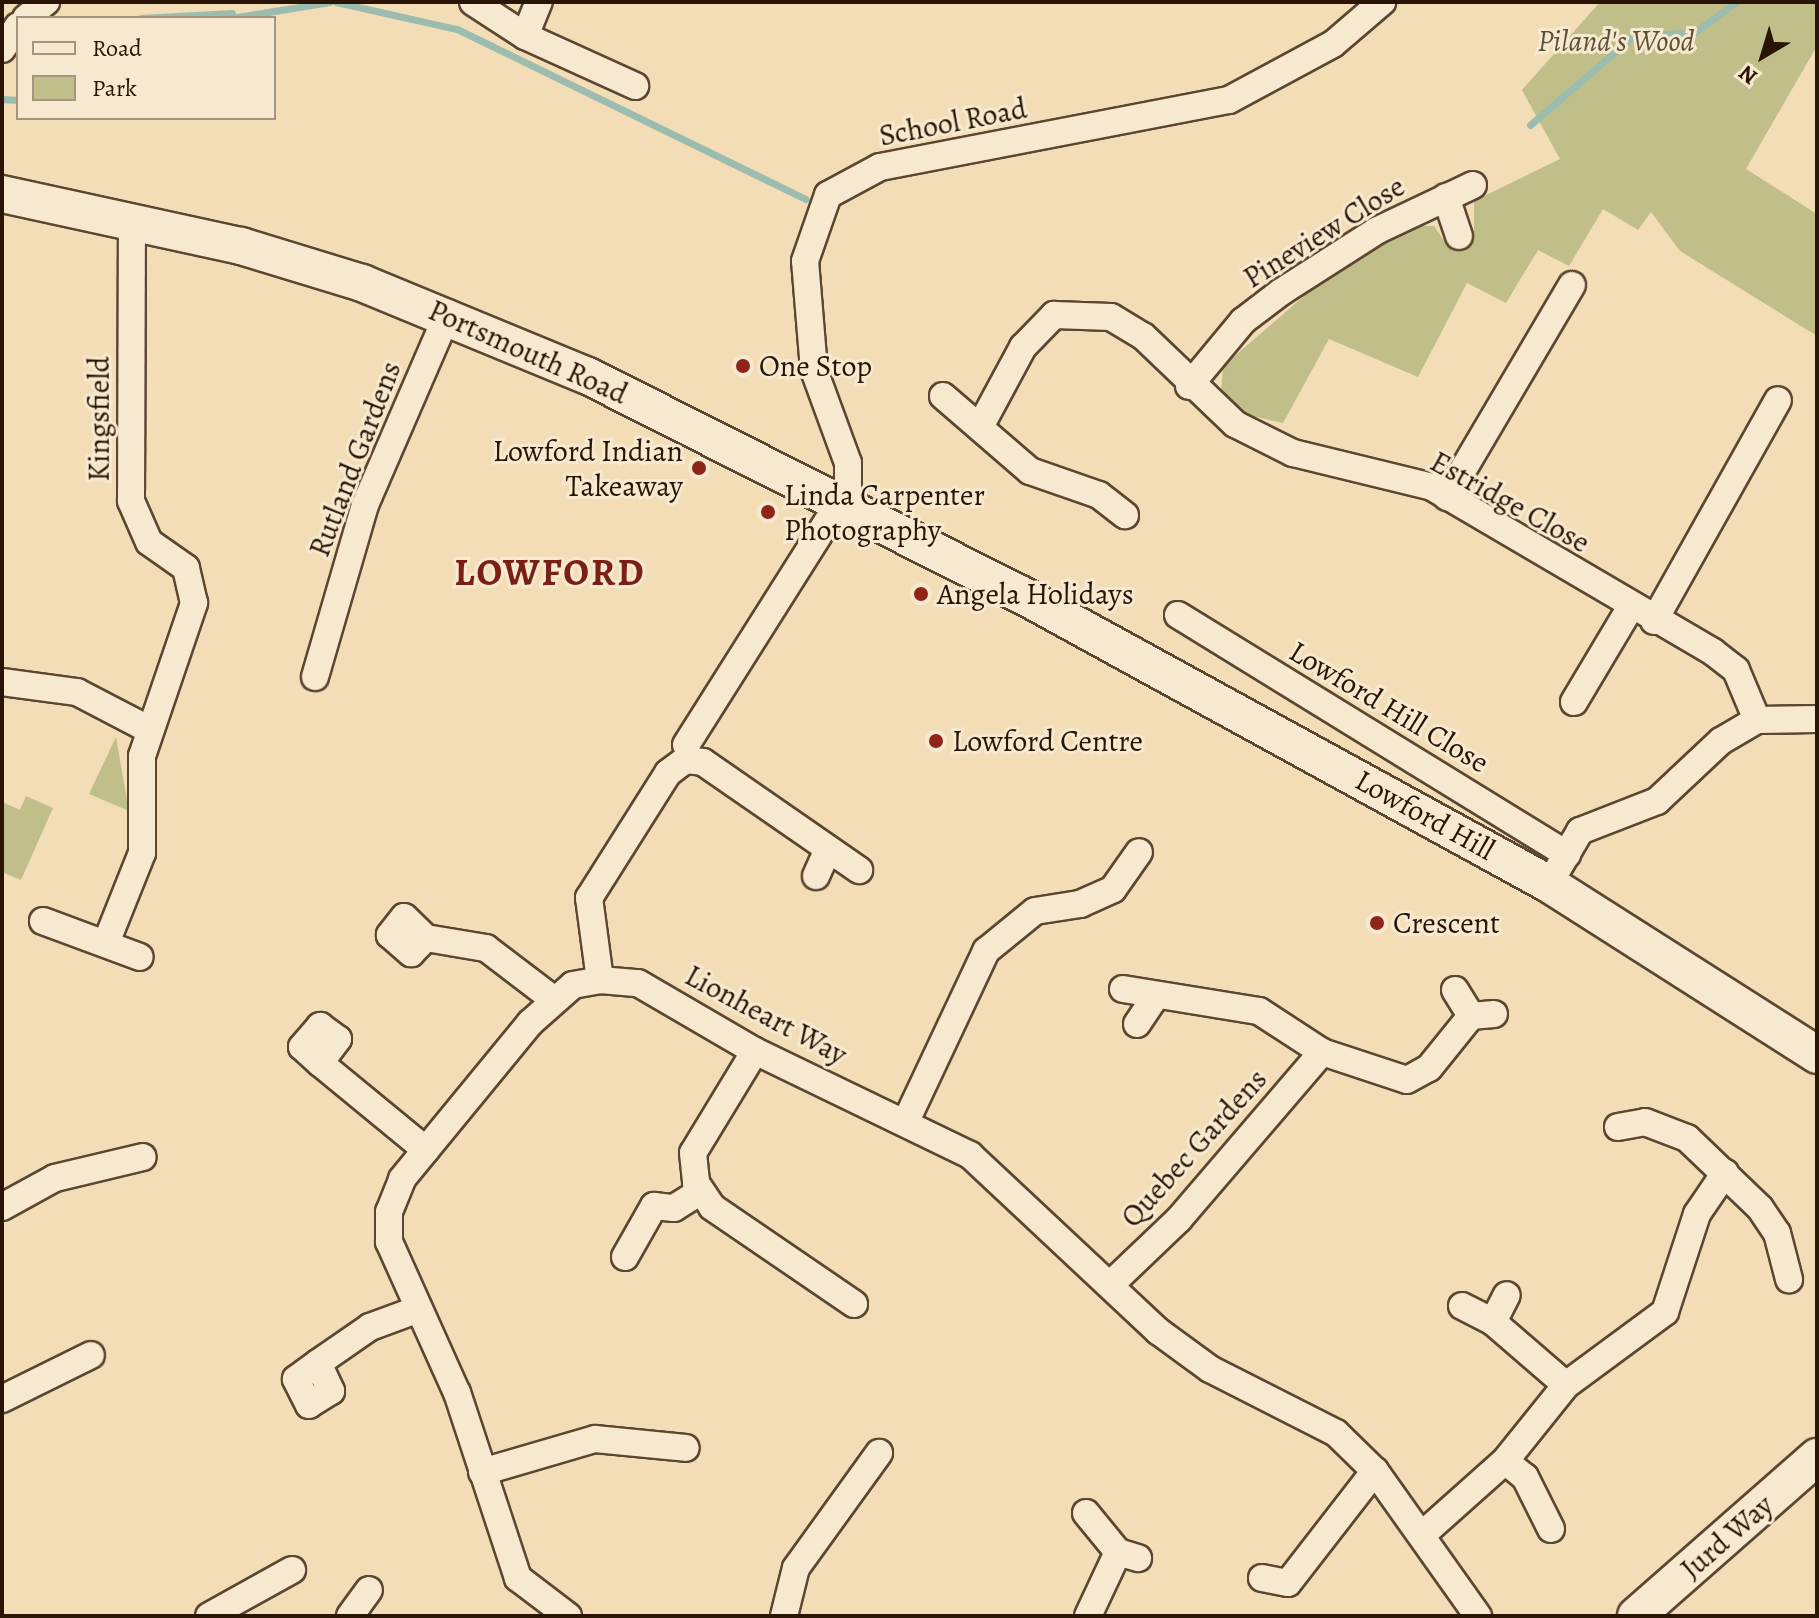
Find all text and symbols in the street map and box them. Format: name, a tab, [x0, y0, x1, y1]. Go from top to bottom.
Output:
legend	[16, 16, 276, 120]
north arrow	[1723, 16, 1803, 96]
park label: Piland's Wood	[1538, 23, 1694, 59]
text: Road	[92, 32, 142, 64]
text: N	[1733, 58, 1764, 92]
text: Park	[92, 72, 137, 104]
street label: School Road	[876, 90, 1030, 154]
street label: Pineview Close	[1237, 168, 1411, 296]
street label: Portsmouth Road	[423, 292, 633, 412]
place label: One Stop	[759, 348, 872, 384]
street label: Kingsfield	[81, 356, 117, 482]
street label: Rutland Gardens	[301, 356, 409, 562]
marker: One Stop	[734, 357, 752, 375]
place label: Lowford Indian Takeaway	[493, 433, 683, 504]
street label: Estridge Close	[1424, 443, 1596, 561]
marker: Lowford Indian Takeaway	[690, 459, 708, 477]
place label: Linda Carpenter Photography	[784, 477, 985, 548]
marker: Linda Carpenter Photography	[759, 503, 777, 521]
district label: LOWFORD	[454, 550, 646, 596]
place label: Angela Holidays	[937, 576, 1134, 612]
marker: Angela Holidays	[912, 585, 930, 603]
street label: Lowford Hill Close	[1283, 633, 1495, 781]
place label: Lowford Centre	[952, 723, 1143, 759]
marker: Lowford Centre	[927, 732, 945, 750]
street label: Lowford Hill	[1349, 762, 1501, 868]
place label: Crescent	[1393, 905, 1500, 941]
marker: Crescent	[1368, 914, 1386, 932]
street label: Lionheart Way	[679, 957, 853, 1073]
street label: Quebec Gardens	[1113, 1061, 1275, 1235]
street label: Jurd Way	[1673, 1487, 1781, 1587]

